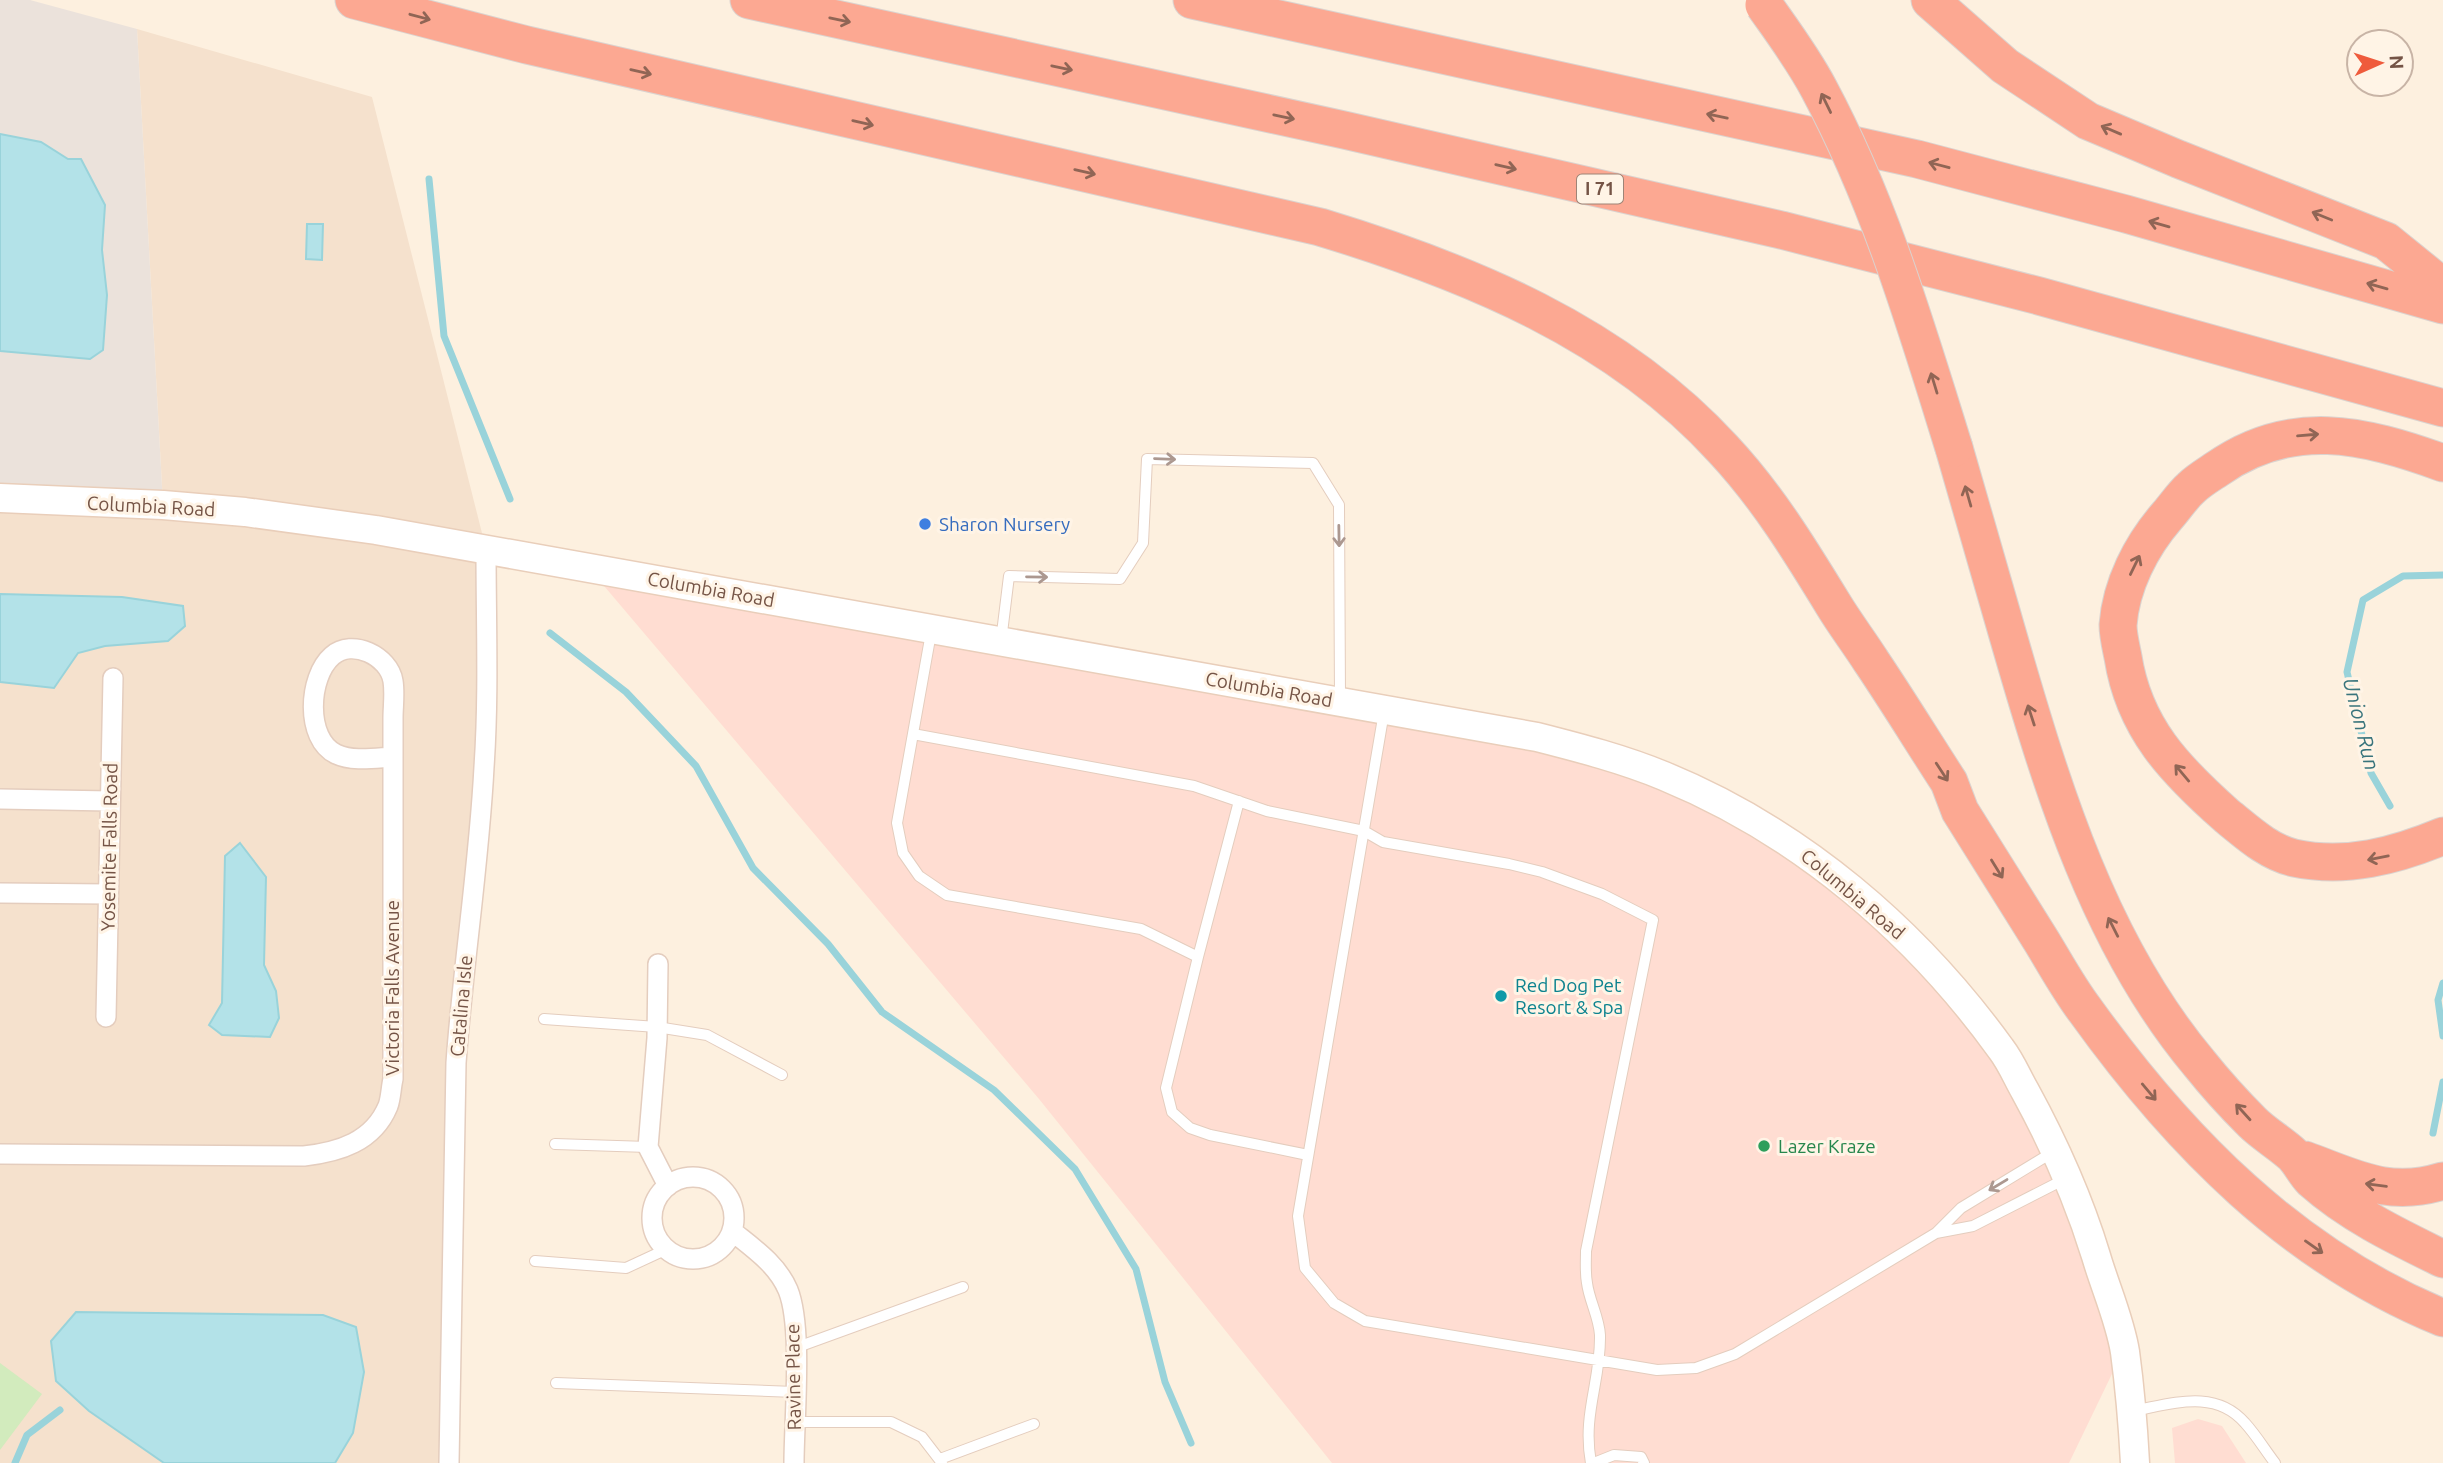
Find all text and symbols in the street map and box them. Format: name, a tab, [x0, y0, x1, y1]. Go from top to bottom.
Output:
one-way arrow	[408, 11, 431, 24]
one-way arrow	[828, 13, 851, 27]
north arrow	[2345, 28, 2415, 98]
text: N	[2386, 54, 2408, 70]
one-way arrow	[1050, 62, 1073, 76]
one-way arrow	[629, 65, 652, 79]
one-way arrow	[1818, 93, 1832, 113]
one-way arrow	[1706, 108, 1729, 122]
one-way arrow	[1272, 111, 1295, 124]
one-way arrow	[851, 117, 874, 130]
one-way arrow	[2101, 123, 2123, 136]
one-way arrow	[1928, 158, 1951, 171]
one-way arrow	[1494, 161, 1517, 174]
one-way arrow	[1073, 166, 1096, 180]
road number: I 71	[1577, 174, 1623, 204]
one-way arrow	[2312, 209, 2334, 222]
one-way arrow	[2148, 216, 2170, 229]
one-way arrow	[2367, 279, 2389, 292]
one-way arrow	[1926, 372, 1939, 394]
one-way arrow	[2296, 429, 2319, 442]
one-way arrow	[1153, 453, 1176, 466]
one-way arrow	[1960, 486, 1973, 508]
street label: Columbia Road	[86, 492, 216, 520]
place label: Sharon Nursery	[939, 513, 1070, 535]
marker: Sharon Nursery	[917, 516, 933, 532]
one-way arrow	[1332, 524, 1346, 547]
one-way arrow	[2129, 555, 2142, 576]
street label: Columbia Road	[646, 567, 776, 611]
one-way arrow	[1025, 570, 1048, 584]
street label: Columbia Road	[1204, 667, 1334, 711]
water label: Union Run	[2339, 675, 2385, 773]
one-way arrow	[2024, 704, 2036, 726]
one-way arrow	[1935, 761, 1949, 781]
street label: Yosemite Falls Road	[97, 762, 121, 932]
one-way arrow	[2174, 764, 2190, 782]
street label: Columbia Road	[1797, 844, 1909, 944]
one-way arrow	[2367, 851, 2390, 865]
one-way arrow	[1990, 859, 2004, 879]
street label: Victoria Falls Avenue	[381, 900, 403, 1076]
one-way arrow	[2105, 917, 2119, 938]
street label: Catalina Isle	[446, 954, 476, 1058]
place label: Red Dog Pet Resort & Spa	[1515, 974, 1623, 1018]
marker: Red Dog Pet Resort & Spa	[1493, 988, 1509, 1004]
one-way arrow	[2141, 1083, 2157, 1101]
one-way arrow	[2235, 1103, 2251, 1121]
place label: Lazer Kraze	[1778, 1135, 1876, 1157]
marker: Lazer Kraze	[1756, 1138, 1772, 1154]
one-way arrow	[1988, 1179, 2008, 1193]
one-way arrow	[2365, 1179, 2388, 1192]
one-way arrow	[2304, 1239, 2323, 1254]
street label: Ravine Place	[781, 1324, 805, 1430]

